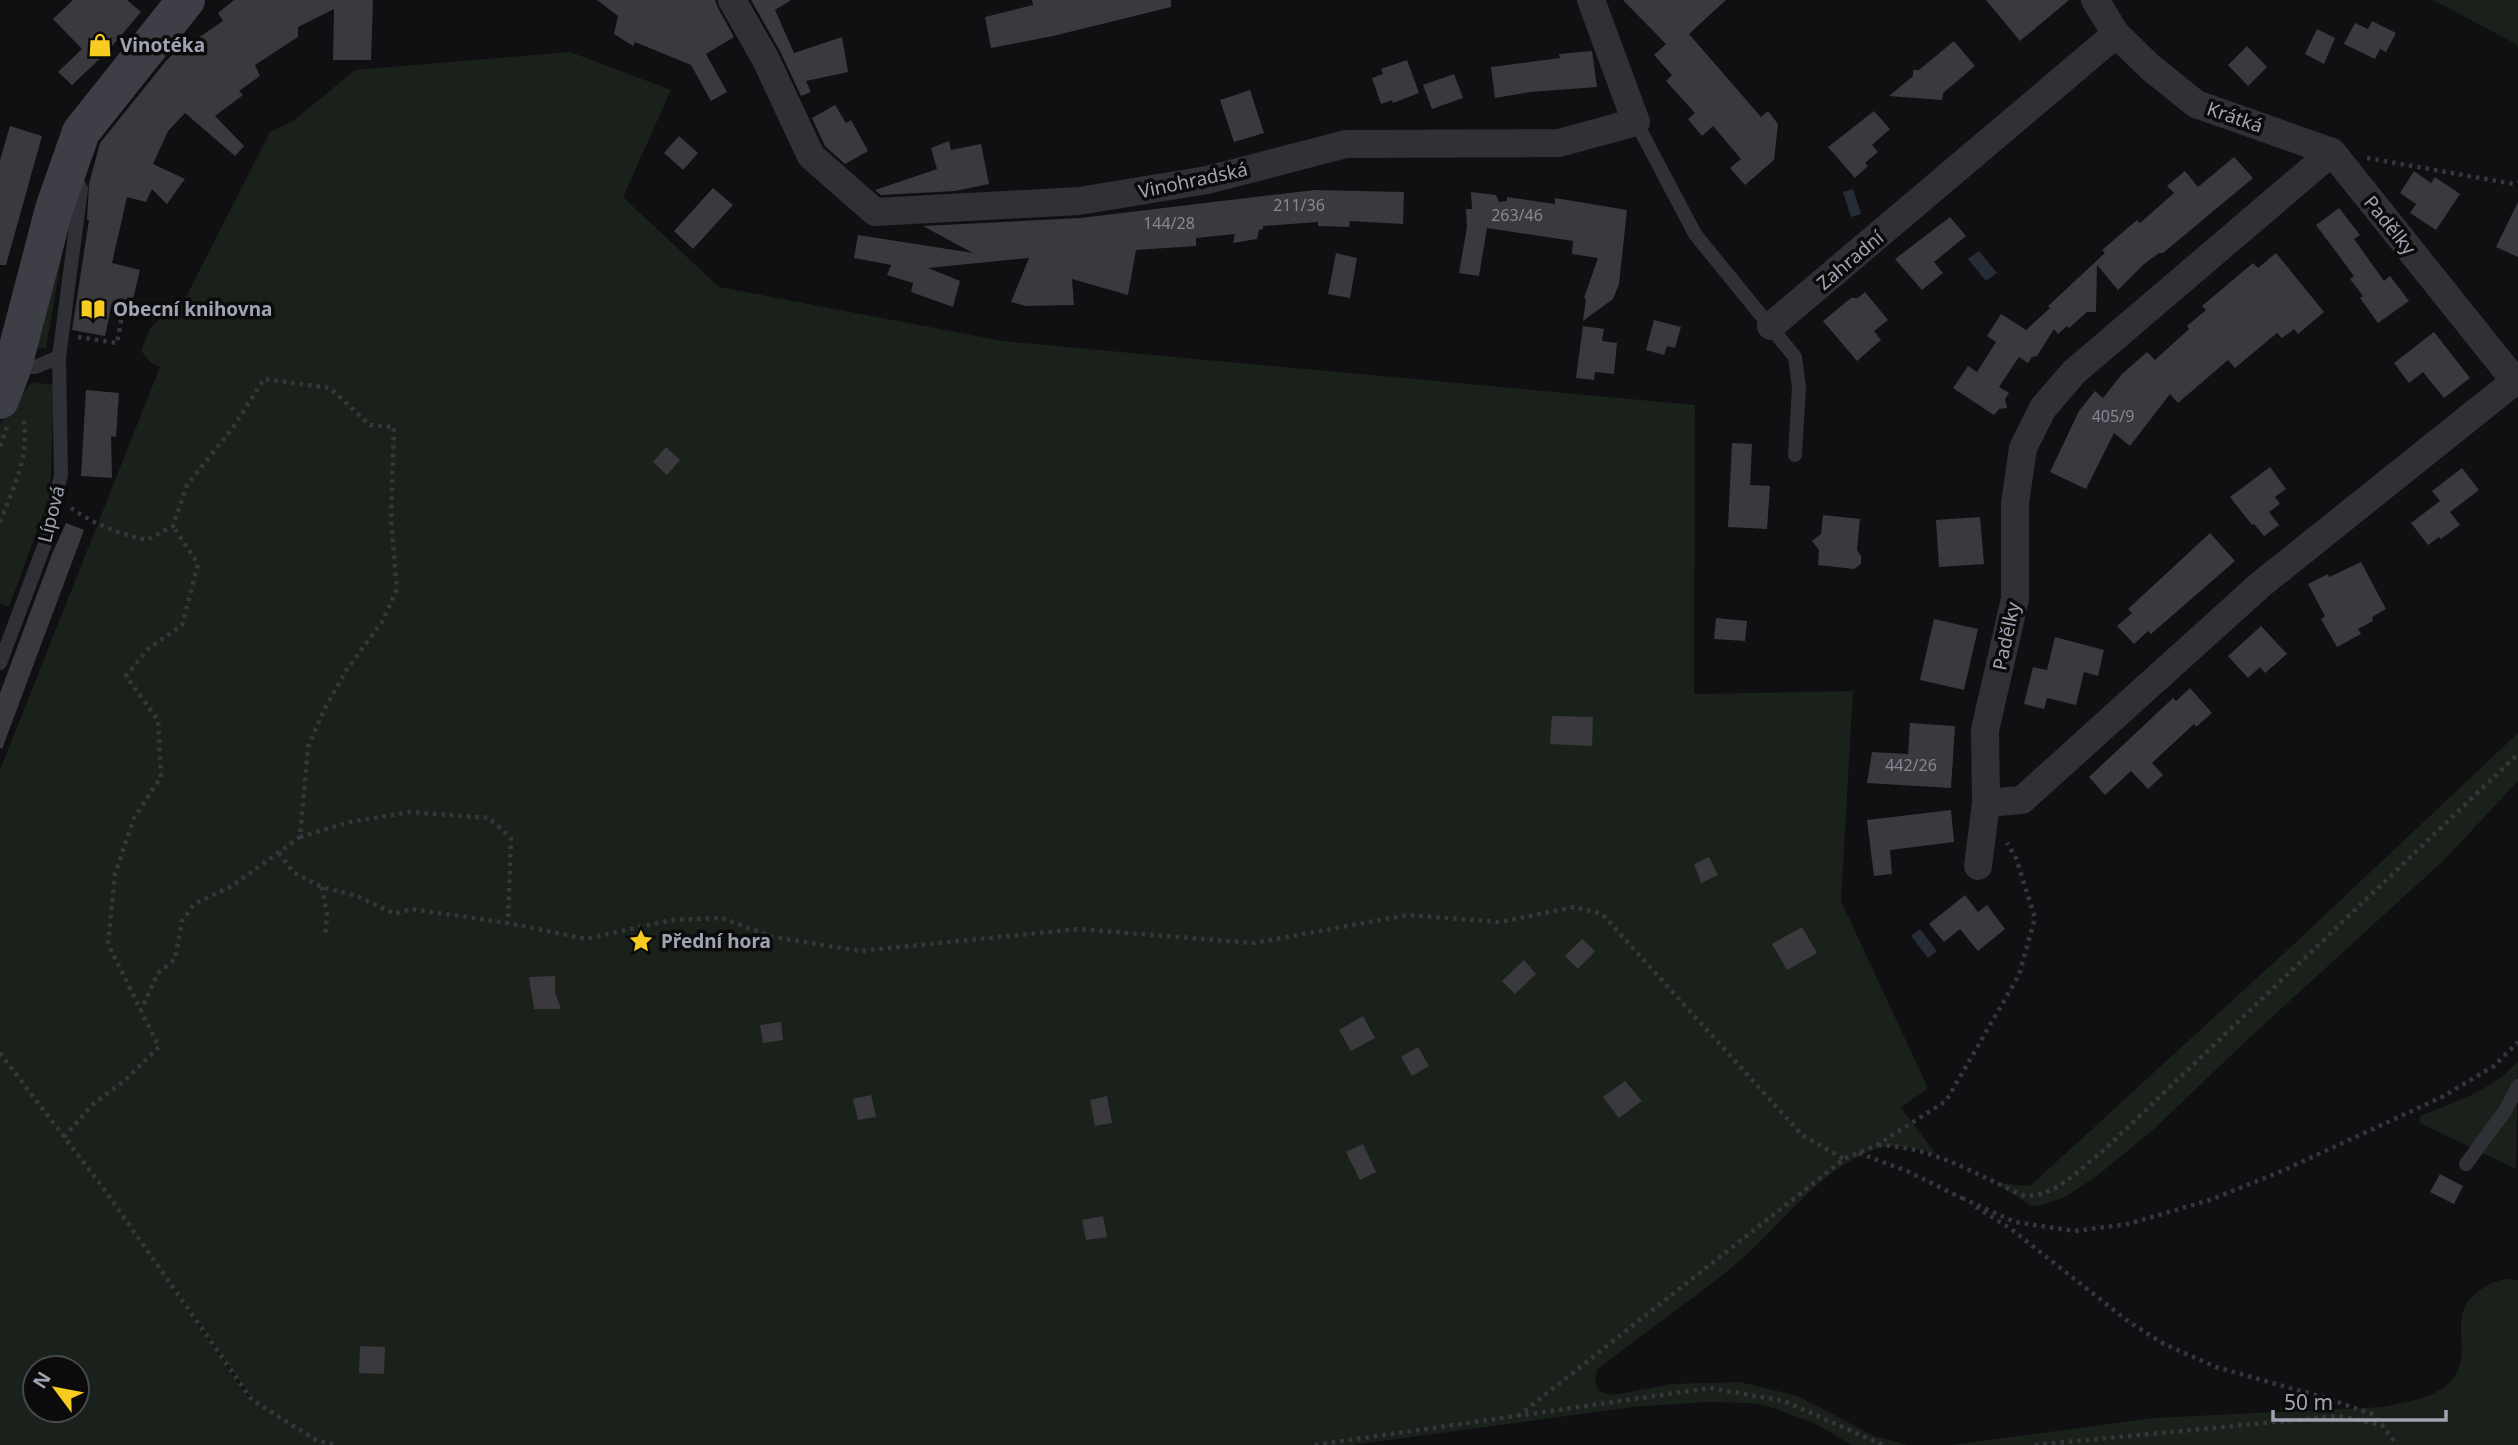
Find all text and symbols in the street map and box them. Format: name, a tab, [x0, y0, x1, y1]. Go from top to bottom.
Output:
shop icon: Vinotéka	[86, 31, 114, 59]
place label: Vinotéka	[120, 32, 205, 58]
street label: Krátká	[2204, 95, 2266, 139]
street label: Vinohradská	[1136, 156, 1250, 204]
street label: Padělky	[2358, 190, 2422, 260]
house number: 211/36	[1273, 194, 1325, 216]
house number: 263/46	[1491, 204, 1543, 226]
house number: 144/28	[1143, 212, 1195, 234]
street label: Zahradní	[1811, 224, 1890, 296]
library icon: Obecní knihovna	[79, 295, 107, 323]
place label: Obecní knihovna	[113, 296, 272, 322]
house number: 405/9	[2092, 405, 2134, 427]
street label: Lípová	[31, 483, 71, 545]
street label: Padělky	[1986, 599, 2026, 673]
house number: 442/26	[1885, 754, 1937, 776]
place icon: Přední hora	[627, 927, 655, 955]
place label: Přední hora	[661, 928, 771, 954]
north arrow	[21, 1354, 91, 1424]
text: N	[26, 1367, 57, 1393]
scale bar	[2273, 1378, 2446, 1422]
text: 50 m	[2284, 1388, 2333, 1416]

